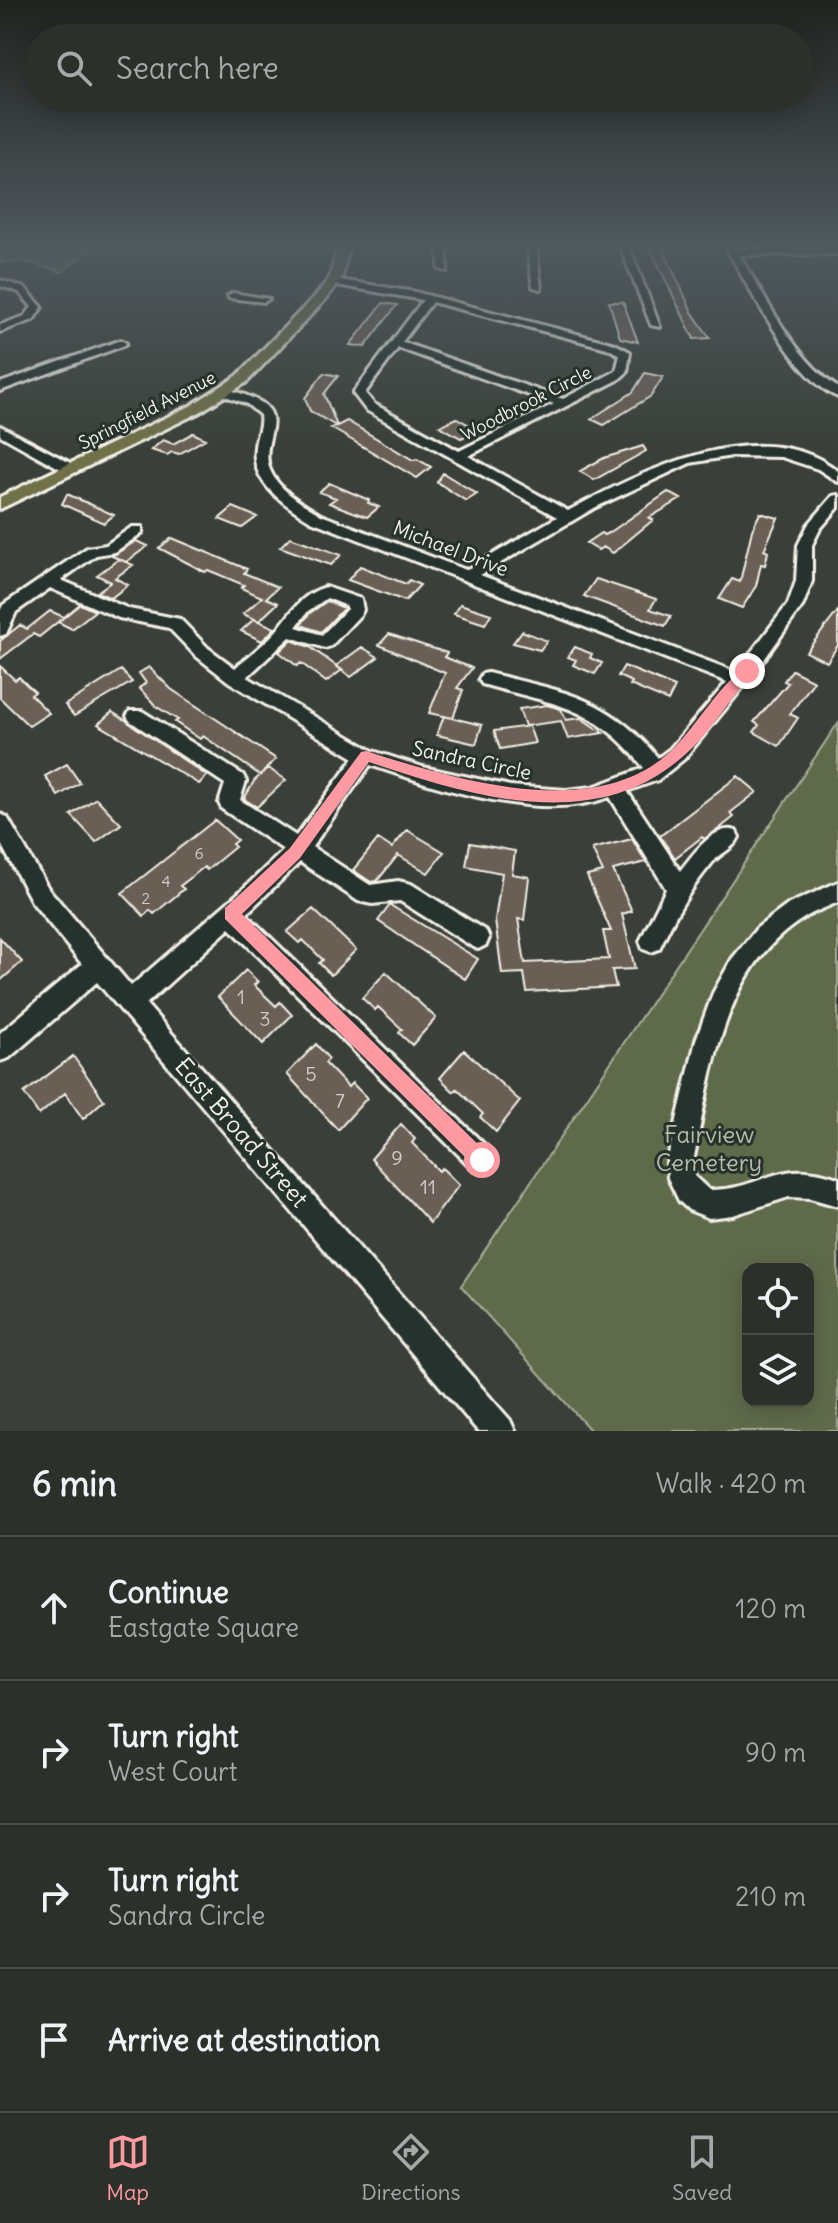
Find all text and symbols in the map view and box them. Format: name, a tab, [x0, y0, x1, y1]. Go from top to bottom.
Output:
search box	[24, 24, 814, 112]
icon: search	[52, 46, 96, 90]
text: Search here	[116, 49, 279, 87]
street label: Woodbrook Circle	[457, 360, 595, 446]
street label: Springfield Avenue	[75, 365, 219, 455]
street label: Michael Drive	[390, 515, 512, 581]
route end	[729, 653, 765, 689]
street label: Sandra Circle	[410, 735, 534, 785]
house number: 6	[194, 843, 204, 863]
house number: 4	[161, 871, 171, 891]
house number: 2	[142, 888, 151, 908]
house number: 1	[237, 984, 245, 1009]
house number: 3	[259, 1006, 271, 1031]
street label: East Broad Street	[169, 1051, 315, 1213]
house number: 5	[305, 1061, 317, 1086]
house number: 7	[335, 1088, 345, 1113]
park label: Fairview Cemetery	[656, 1119, 762, 1177]
route start	[464, 1142, 500, 1178]
house number: 9	[391, 1145, 403, 1170]
house number: 11	[420, 1174, 436, 1199]
map controls	[742, 1263, 814, 1407]
button: locate	[742, 1263, 814, 1335]
button: layers	[742, 1335, 814, 1407]
text: 6 min	[32, 1462, 117, 1505]
text: Walk · 420 m	[656, 1467, 806, 1500]
text: Continue	[108, 1573, 229, 1611]
icon: ahead	[32, 1586, 76, 1630]
text: 120 m	[735, 1592, 806, 1625]
text: Eastgate Square	[108, 1611, 299, 1644]
text: Turn right	[108, 1717, 239, 1755]
icon: right	[32, 1730, 76, 1774]
text: 90 m	[745, 1736, 806, 1769]
text: West Court	[108, 1755, 237, 1788]
text: Turn right	[108, 1861, 239, 1899]
icon: right	[32, 1874, 76, 1918]
text: 210 m	[735, 1880, 806, 1913]
text: Sandra Circle	[108, 1899, 265, 1932]
icon: arrive	[32, 2018, 76, 2062]
text: Arrive at destination	[108, 2021, 380, 2059]
tab: Map	[106, 2130, 150, 2206]
tab: Directions	[361, 2130, 461, 2206]
tab: Saved	[672, 2130, 732, 2206]

